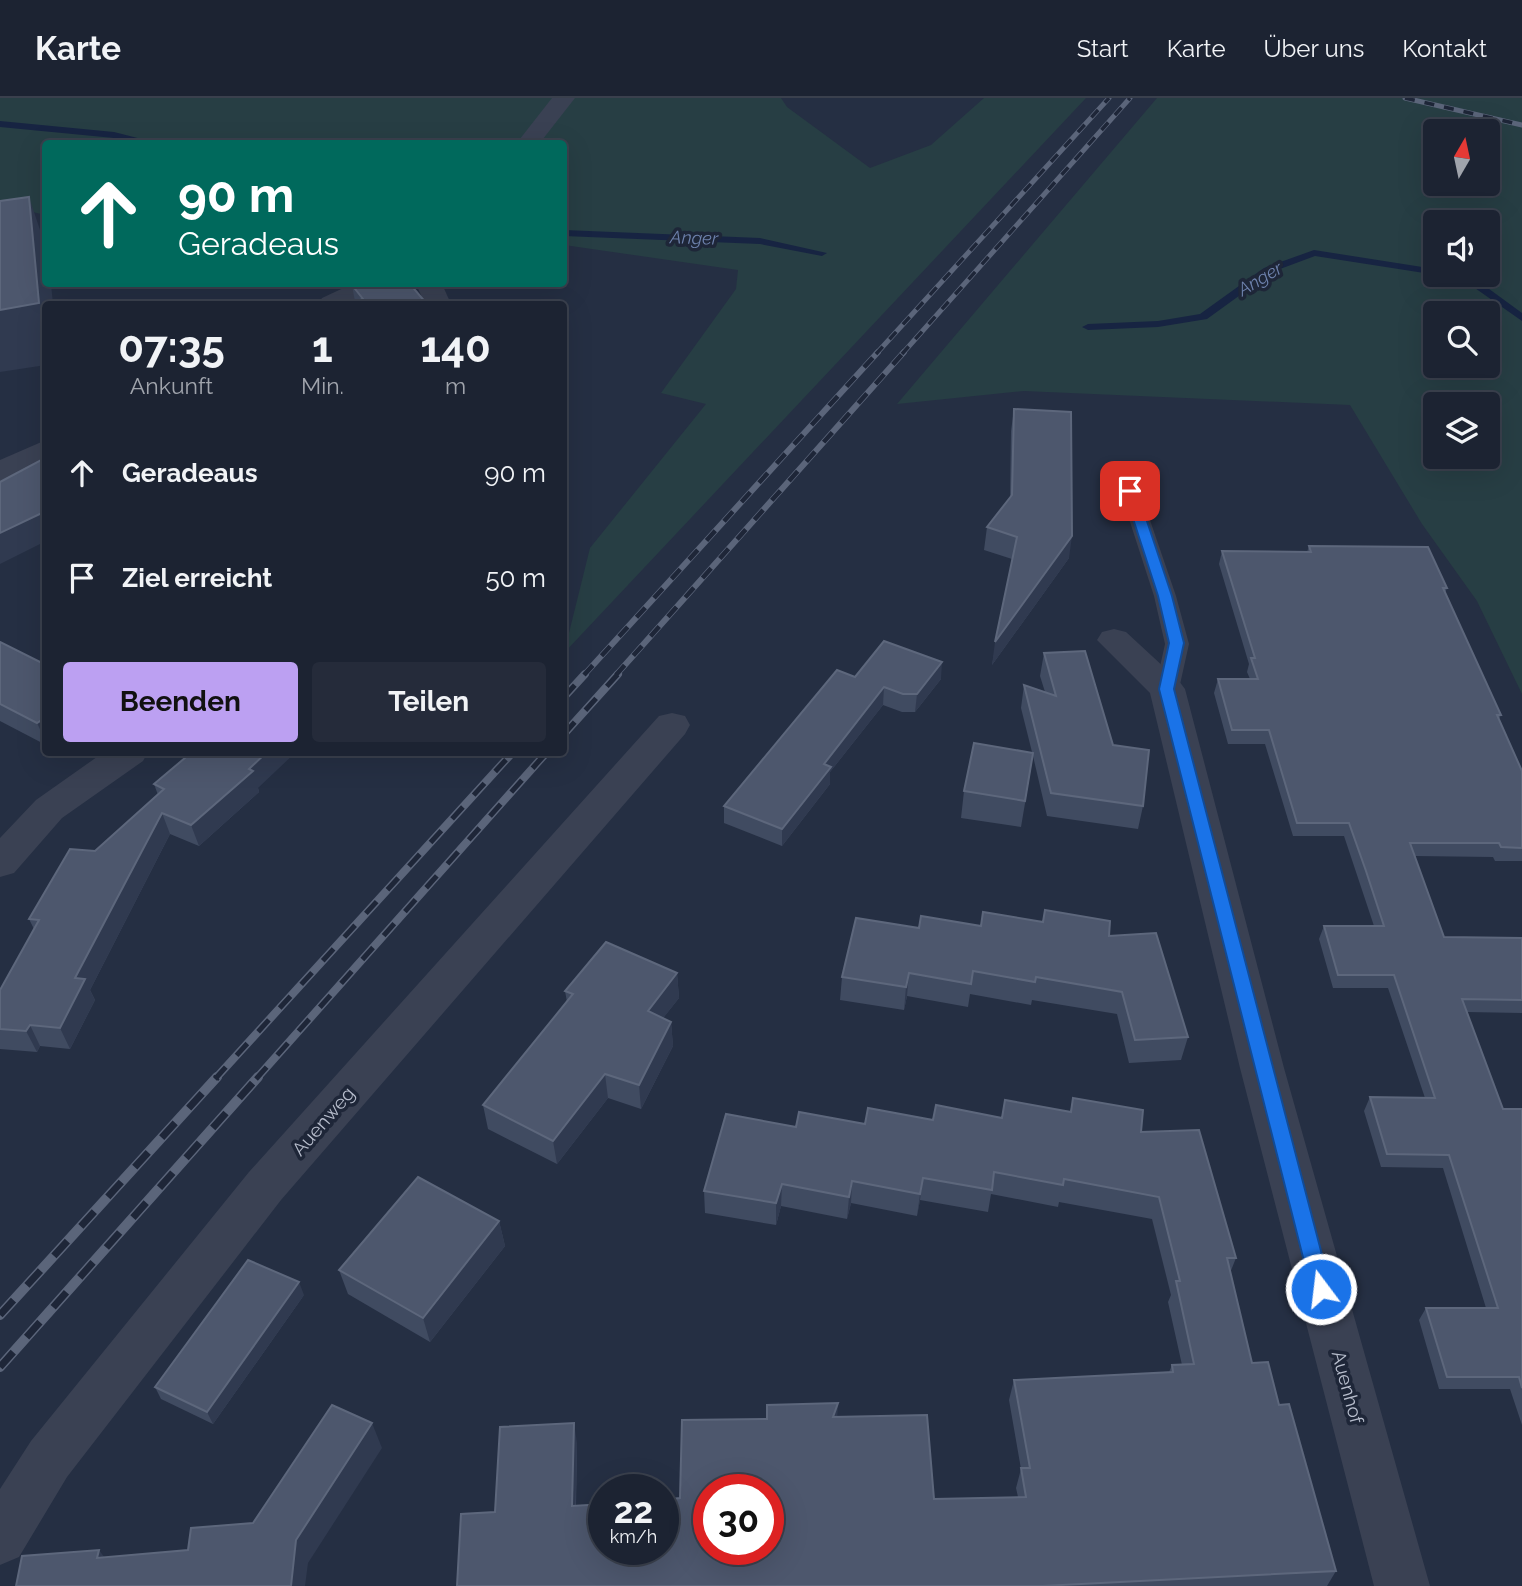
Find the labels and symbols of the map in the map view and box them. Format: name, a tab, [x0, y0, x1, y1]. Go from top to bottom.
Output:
north arrow	[1423, 119, 1500, 196]
water label: Anger	[669, 226, 719, 249]
water label: Anger	[1233, 257, 1287, 301]
pin	[1100, 461, 1160, 521]
street label: Auenweg	[287, 1082, 359, 1160]
position arrow	[1284, 1252, 1358, 1326]
street label: Auenhof	[1328, 1348, 1368, 1427]
speed limit sign: 30	[693, 1474, 784, 1565]

